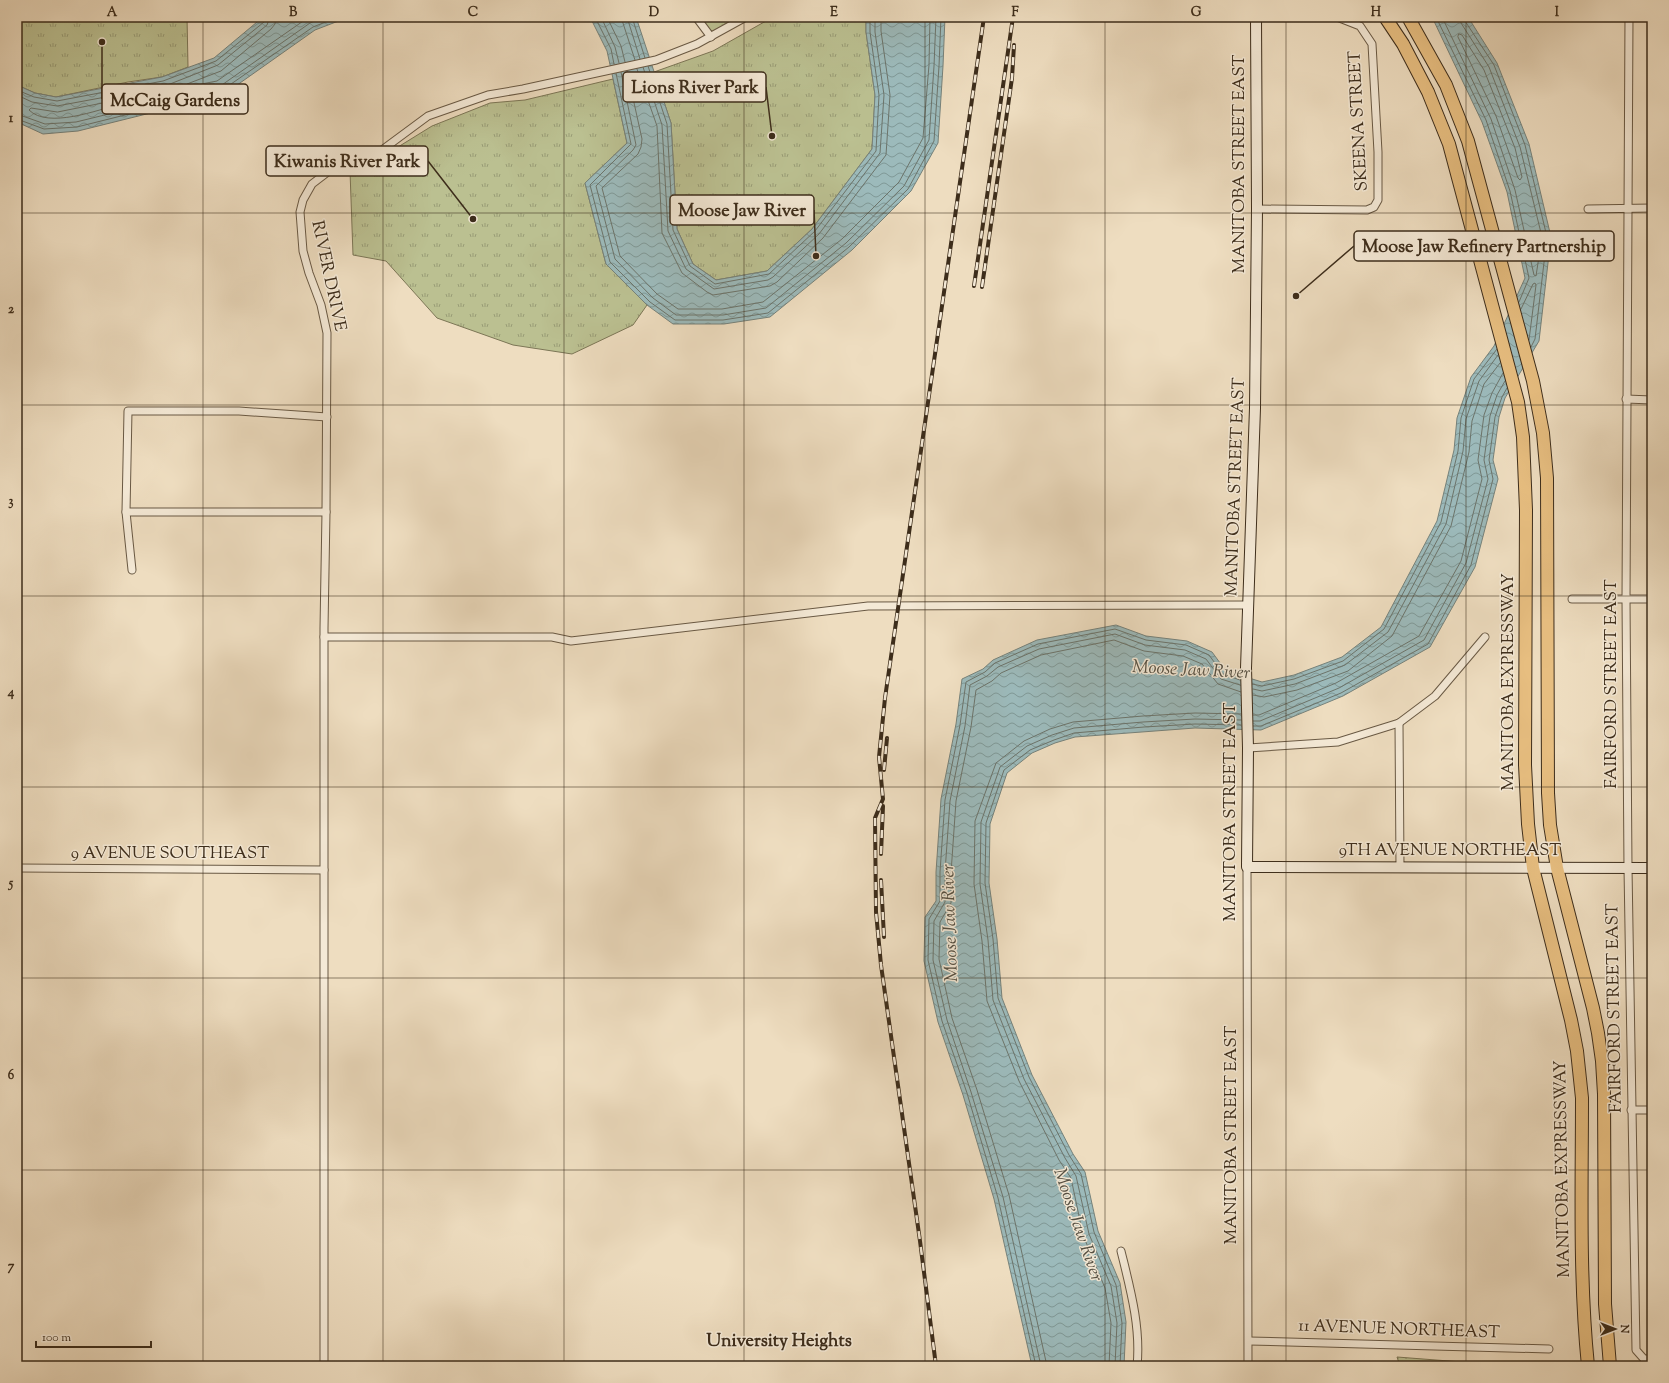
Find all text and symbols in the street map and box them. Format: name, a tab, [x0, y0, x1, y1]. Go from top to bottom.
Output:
text: A	[107, 4, 118, 22]
text: B	[289, 4, 298, 22]
text: C	[468, 4, 478, 22]
text: D	[649, 4, 659, 22]
text: E	[830, 4, 838, 22]
text: F	[1011, 4, 1019, 22]
text: G	[1191, 4, 1202, 22]
text: H	[1371, 4, 1382, 22]
text: I	[1555, 4, 1560, 22]
street label: SKEENA STREET	[1343, 50, 1375, 192]
street label: MANITOBA STREET EAST	[1228, 54, 1252, 273]
callout: Lions River Park	[623, 72, 766, 102]
text: Lions River Park	[631, 76, 759, 102]
callout: McCaig Gardens	[102, 84, 248, 114]
text: McCaig Gardens	[110, 89, 240, 115]
text: 1	[9, 110, 14, 128]
callout: Kiwanis River Park	[266, 146, 428, 176]
text: Kiwanis River Park	[274, 150, 421, 176]
callout: Moose Jaw River	[670, 195, 814, 225]
text: Moose Jaw River	[678, 199, 806, 225]
street label: RIVER DRIVE	[305, 218, 351, 334]
callout: Moose Jaw Refinery Partnership	[1354, 231, 1614, 261]
text: Moose Jaw Refinery Partnership	[1362, 235, 1606, 261]
text: 2	[8, 301, 15, 319]
street label: MANITOBA STREET EAST	[1220, 377, 1252, 597]
text: 3	[8, 493, 14, 511]
street label: MANITOBA EXPRESSWAY	[1497, 573, 1521, 791]
street label: FAIRFORD STREET EAST	[1600, 579, 1624, 789]
water label: Moose Jaw River	[1131, 655, 1251, 687]
text: 4	[7, 684, 15, 702]
street label: MANITOBA STREET EAST	[1219, 702, 1243, 921]
street label: 9TH AVENUE NORTHEAST	[1339, 839, 1561, 863]
street label: 9 AVENUE SOUTHEAST	[71, 842, 269, 866]
water label: Moose Jaw River	[936, 863, 966, 982]
text: 5	[8, 875, 14, 893]
street label: FAIRFORD STREET EAST	[1601, 903, 1629, 1113]
street label: MANITOBA STREET EAST	[1220, 1025, 1244, 1244]
street label: MANITOBA EXPRESSWAY	[1549, 1060, 1577, 1278]
text: 6	[8, 1067, 15, 1085]
water label: Moose Jaw River	[1045, 1165, 1109, 1286]
text: 7	[8, 1258, 15, 1276]
north arrow	[1595, 1309, 1635, 1349]
street label: 11 AVENUE NORTHEAST	[1298, 1314, 1500, 1346]
scale bar	[36, 1323, 151, 1349]
text: N	[1616, 1324, 1632, 1334]
text: 100 m	[42, 1329, 71, 1347]
district label: University Heights	[706, 1329, 852, 1355]

